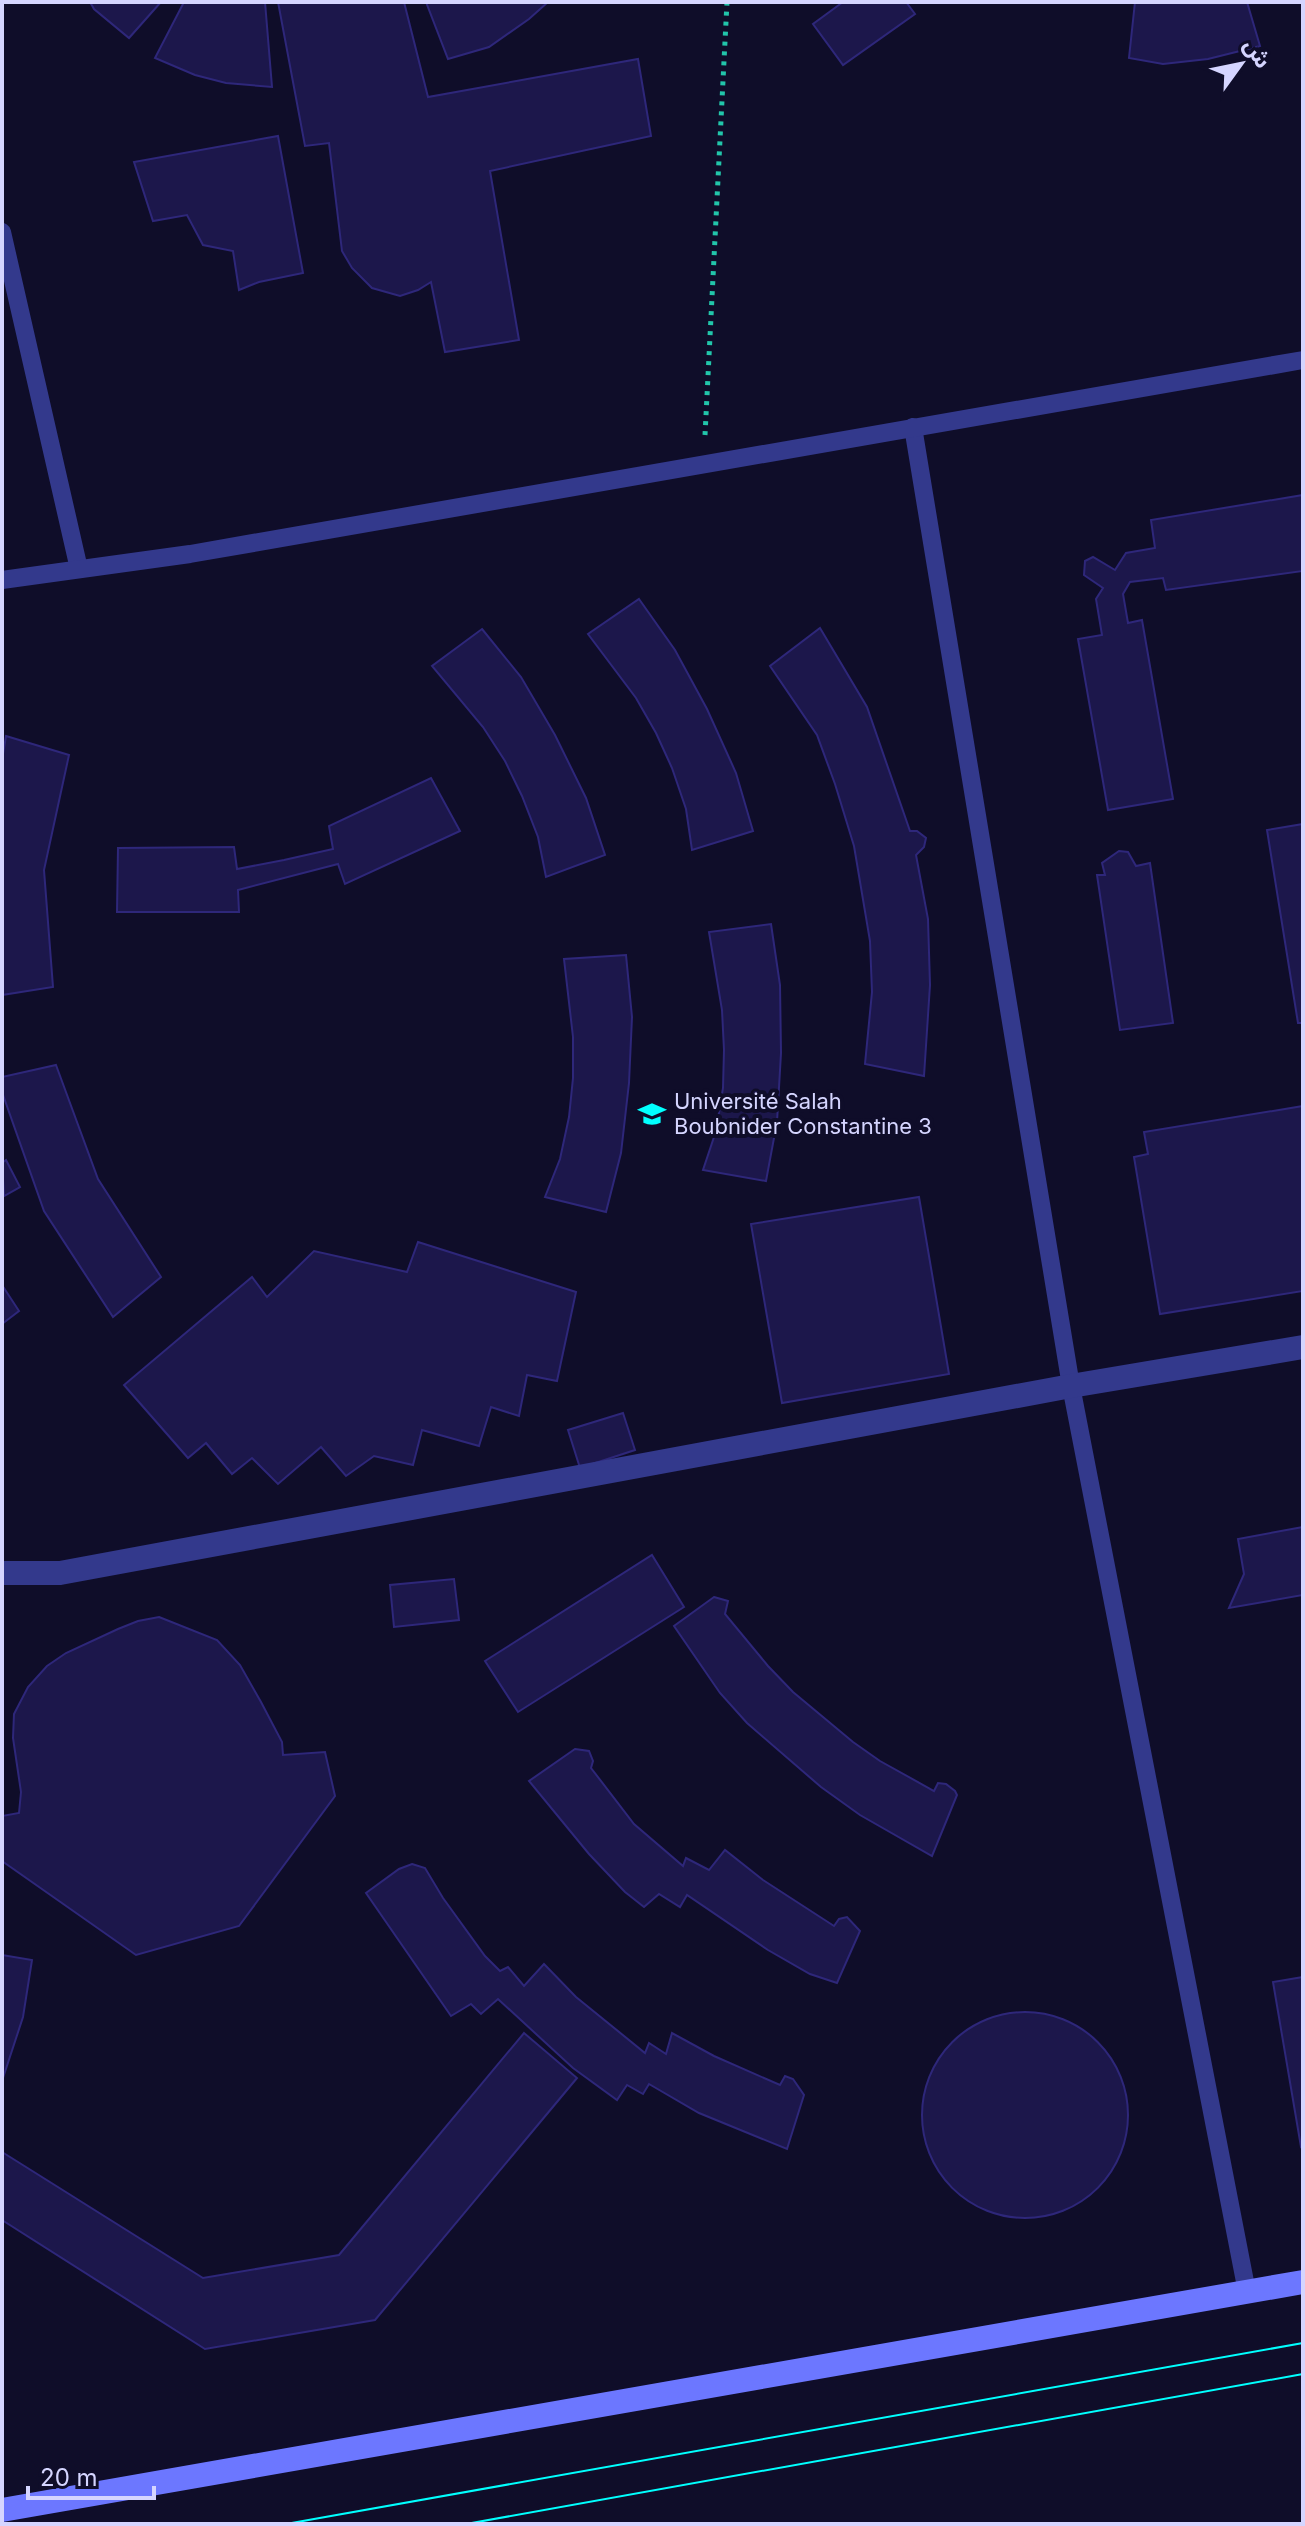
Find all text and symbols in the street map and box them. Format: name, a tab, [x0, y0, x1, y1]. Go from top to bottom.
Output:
north arrow	[1201, 24, 1281, 104]
text: ش	[1239, 33, 1277, 73]
place label: Université Salah Boubnider Constantine 3	[674, 1088, 932, 1139]
school or university icon: Université Salah Boubnider Constantine 3	[637, 1099, 667, 1129]
scale bar	[28, 2450, 154, 2500]
text: 20 m	[40, 2463, 98, 2492]

